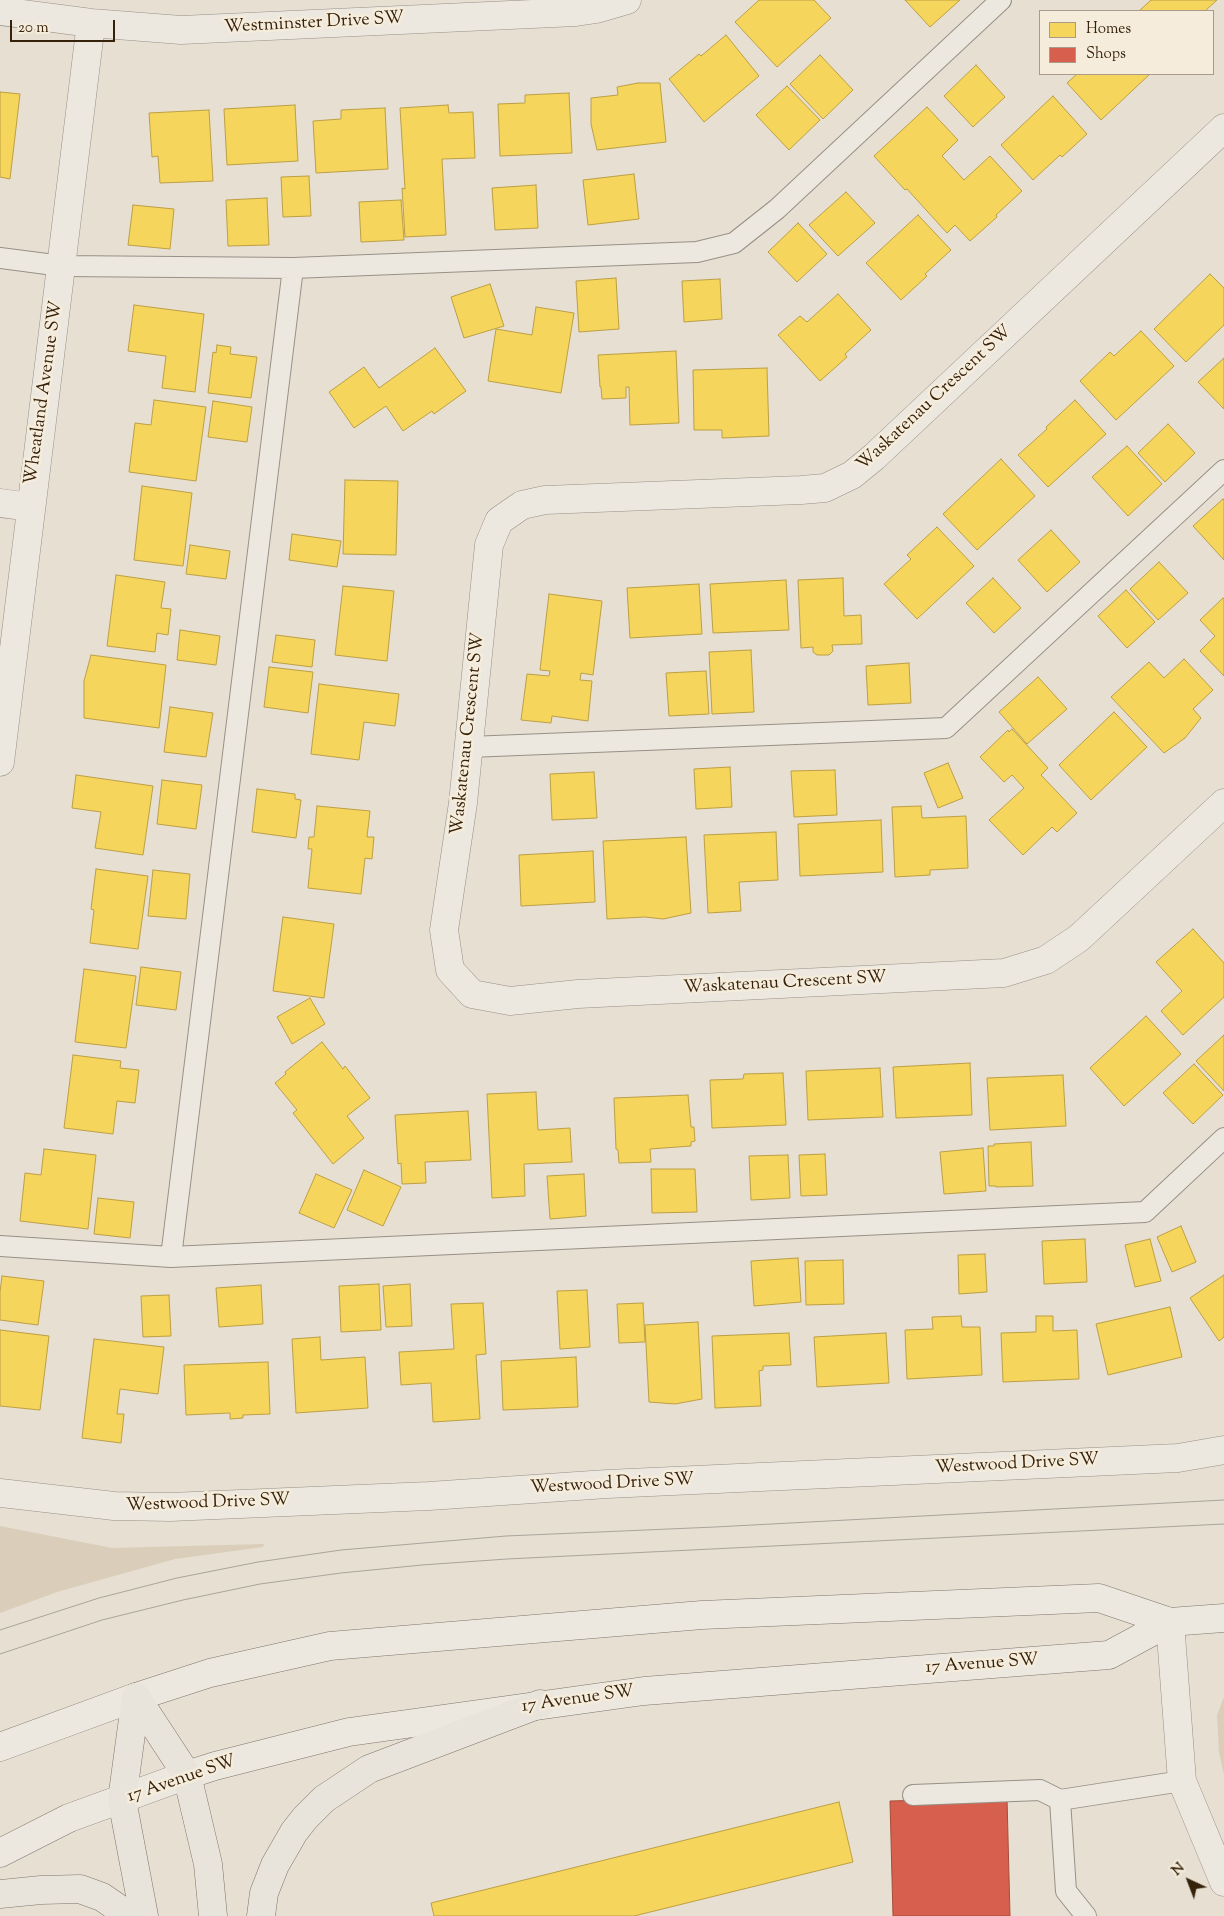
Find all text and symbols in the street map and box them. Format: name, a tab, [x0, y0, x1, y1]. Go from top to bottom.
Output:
street label: Westminster Drive SW	[223, 8, 405, 40]
scale bar	[12, 10, 118, 42]
legend	[1039, 10, 1214, 75]
text: 20 m	[18, 18, 49, 39]
text: Homes	[1086, 19, 1131, 40]
text: Shops	[1086, 44, 1126, 65]
street label: Wheatland Avenue SW	[21, 300, 69, 486]
street label: Waskatenau Crescent SW	[853, 322, 1017, 476]
street label: Waskatenau Crescent SW	[448, 632, 490, 836]
street label: Waskatenau Crescent SW	[683, 968, 887, 1000]
street label: Westwood Drive SW	[935, 1450, 1099, 1480]
street label: Westwood Drive SW	[530, 1470, 694, 1500]
street label: Westwood Drive SW	[126, 1490, 290, 1518]
street label: 17 Avenue SW	[925, 1650, 1039, 1680]
street label: 17 Avenue SW	[520, 1681, 636, 1719]
street label: 17 Avenue SW	[125, 1751, 239, 1809]
north arrow	[1164, 1856, 1214, 1906]
text: N	[1168, 1859, 1190, 1881]

